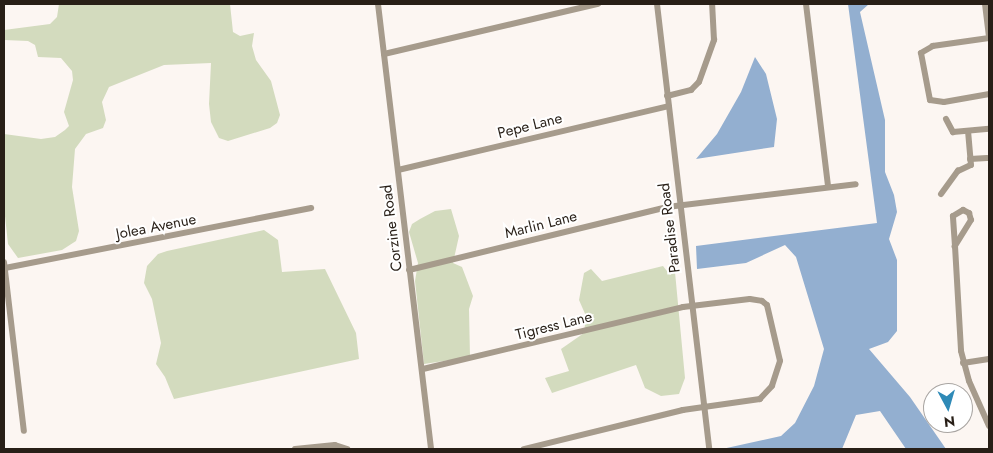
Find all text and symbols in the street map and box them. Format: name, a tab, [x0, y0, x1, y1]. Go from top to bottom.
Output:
street label: Pepe Lane	[496, 109, 564, 143]
street label: Paradise Road	[656, 182, 684, 274]
street label: Corzine Road	[378, 184, 406, 272]
street label: Marlin Lane	[503, 207, 579, 243]
street label: Jolea Avenue	[114, 210, 198, 244]
street label: Tigress Lane	[514, 308, 594, 344]
north arrow	[923, 383, 973, 433]
text: N	[943, 411, 956, 432]

